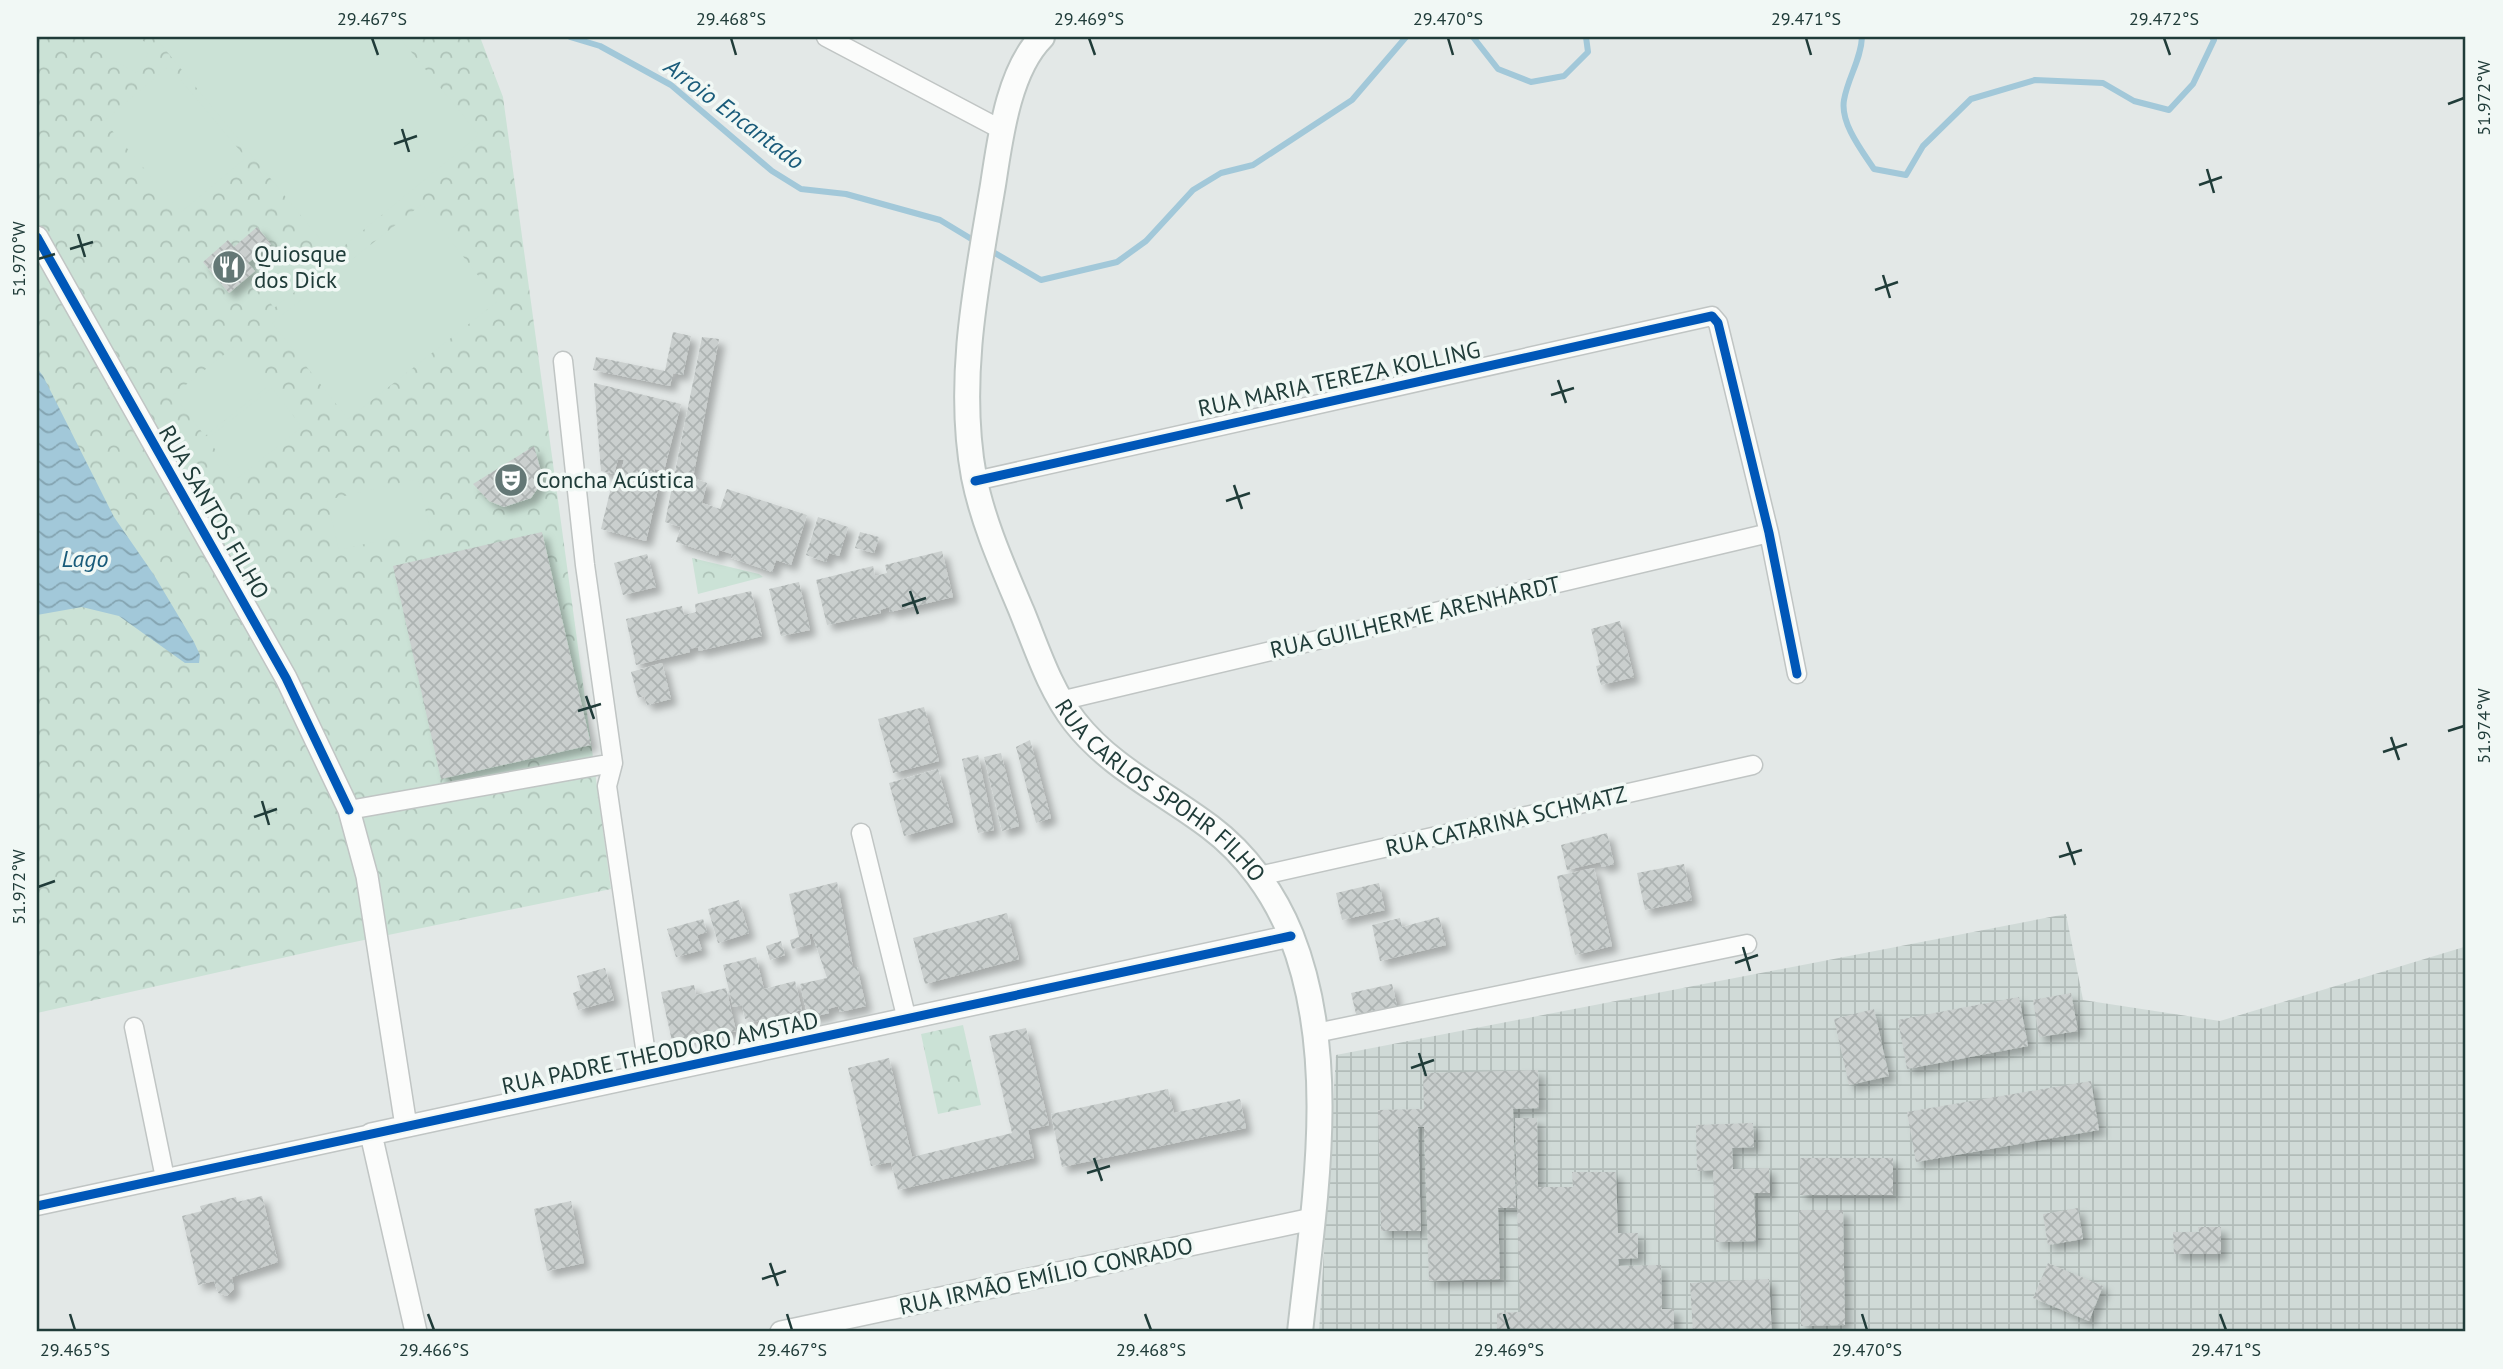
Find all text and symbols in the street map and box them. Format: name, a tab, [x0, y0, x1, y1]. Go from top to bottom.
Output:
text: 29.467°S	[337, 7, 407, 30]
text: 29.468°S	[696, 7, 766, 30]
text: 29.469°S	[1054, 7, 1124, 30]
text: 29.470°S	[1413, 7, 1483, 30]
text: 29.471°S	[1771, 7, 1841, 30]
text: 29.472°S	[2129, 7, 2199, 30]
water label: Arroio Encantado	[657, 50, 810, 176]
text: 51.972°W	[2472, 60, 2495, 136]
text: 51.970°W	[7, 221, 30, 297]
place label: Quiosque dos Dick	[254, 239, 347, 294]
restaurant icon: Quiosque dos Dick	[210, 248, 248, 286]
street label: RUA MARIA TEREZA KOLLING	[1195, 334, 1483, 423]
street label: RUA SANTOS FILHO	[153, 420, 276, 604]
theatre icon: Concha Acústica	[492, 461, 530, 499]
place label: Concha Acústica	[536, 465, 694, 494]
water label: Lago	[62, 543, 108, 574]
street label: RUA GUILHERME ARENHARDT	[1267, 569, 1563, 664]
text: 51.974°W	[2472, 688, 2495, 764]
street label: RUA CARLOS SPOHR FILHO	[1049, 693, 1272, 887]
street label: RUA CATARINA SCHMATZ	[1382, 779, 1629, 862]
text: 51.972°W	[7, 849, 30, 925]
street label: RUA PADRE THEODORO AMSTAD	[499, 1005, 821, 1100]
street label: RUA IRMÃO EMÍLIO CONRADO	[896, 1230, 1195, 1321]
text: 29.465°S	[40, 1338, 110, 1361]
text: 29.466°S	[399, 1338, 469, 1361]
text: 29.467°S	[757, 1338, 827, 1361]
text: 29.468°S	[1116, 1338, 1186, 1361]
text: 29.469°S	[1474, 1338, 1544, 1361]
text: 29.470°S	[1832, 1338, 1902, 1361]
text: 29.471°S	[2191, 1338, 2261, 1361]

